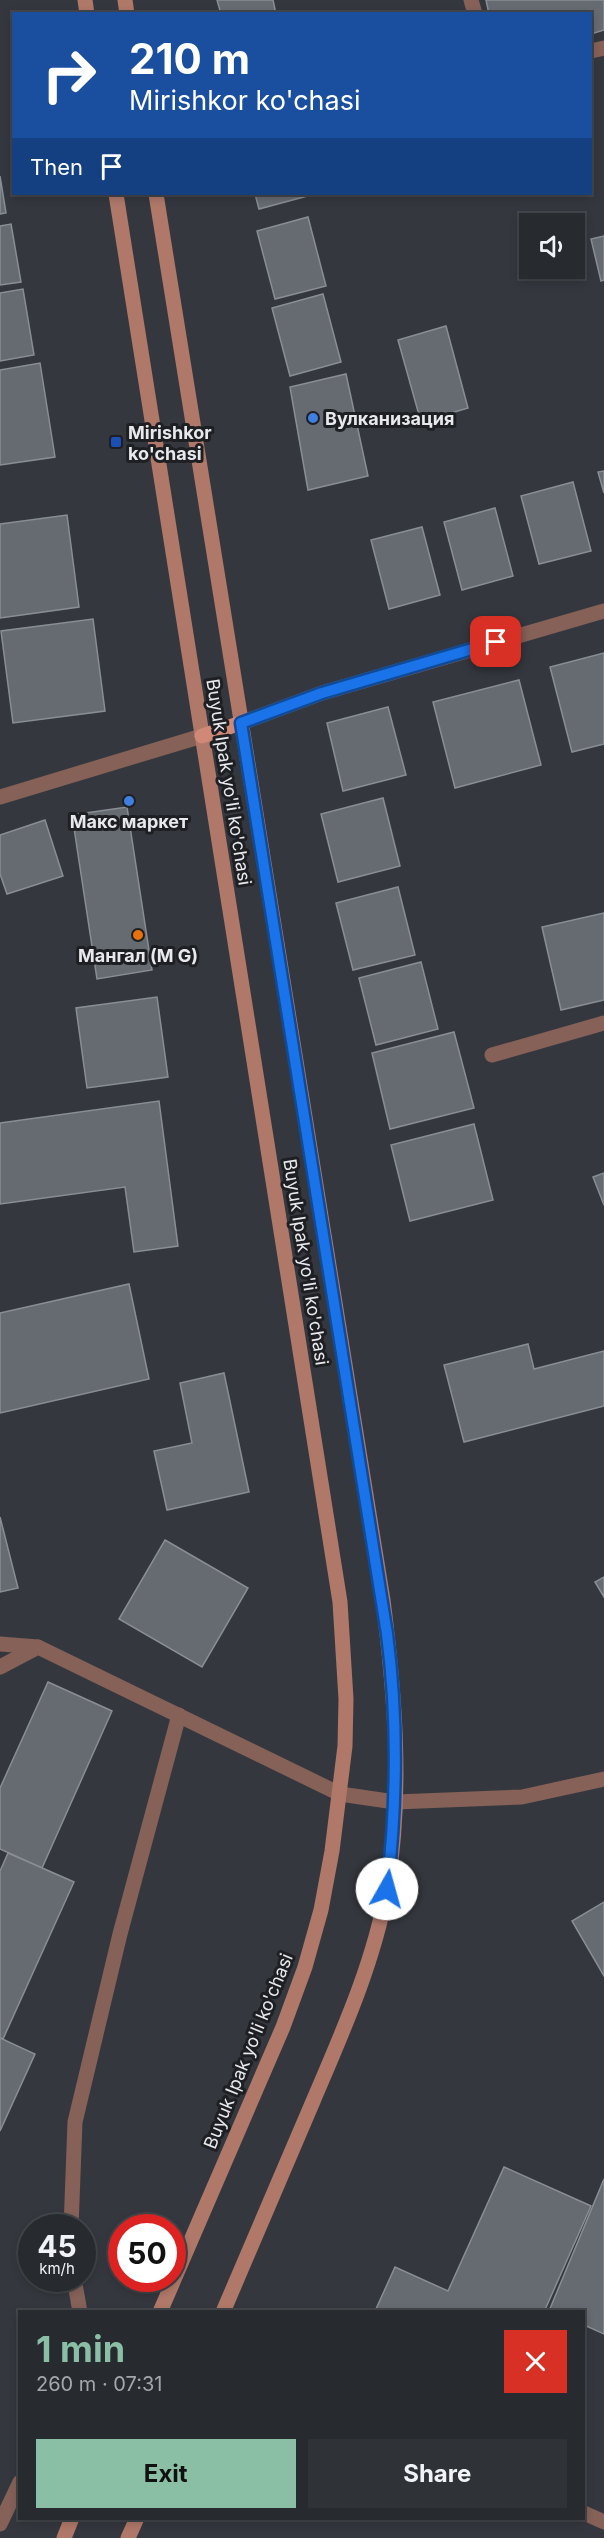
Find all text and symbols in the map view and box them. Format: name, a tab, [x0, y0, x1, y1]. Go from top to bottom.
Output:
text: 210 m	[129, 33, 250, 84]
icon: right	[30, 36, 108, 114]
text: Mirishkor ko'chasi	[129, 84, 360, 117]
icon: arrive	[95, 150, 128, 183]
text: Then	[30, 154, 83, 180]
map controls	[519, 213, 585, 279]
button: sound	[519, 213, 585, 279]
place label: Вулканизация	[325, 408, 454, 429]
marker: Вулканизация	[306, 411, 320, 425]
place label: Mirishkor ko'chasi	[128, 422, 212, 464]
marker: Mirishkor ko'chasi	[109, 435, 123, 449]
pin	[470, 616, 521, 667]
icon: arrive	[479, 625, 512, 658]
street label: Buyuk Ipak yo'li ko'chasi	[202, 677, 256, 887]
marker: Макс маркет	[122, 794, 136, 808]
place label: Макс маркет	[70, 811, 188, 832]
marker: Мангал (M G)	[131, 928, 145, 942]
place label: Мангал (M G)	[78, 945, 198, 966]
street label: Buyuk Ipak yo'li ko'chasi	[279, 1157, 333, 1367]
position arrow	[355, 1857, 419, 1921]
street label: Buyuk Ipak yo'li ko'chasi	[199, 1950, 297, 2152]
speed limit sign: 50	[108, 2214, 186, 2292]
text: 45	[37, 2228, 77, 2264]
text: km/h	[39, 2259, 75, 2278]
text: 1 min	[36, 2327, 125, 2371]
button: close	[504, 2330, 567, 2393]
text: 260 m · 07:31	[36, 2372, 163, 2396]
button: Exit	[36, 2439, 296, 2508]
button: Share	[308, 2439, 567, 2508]

